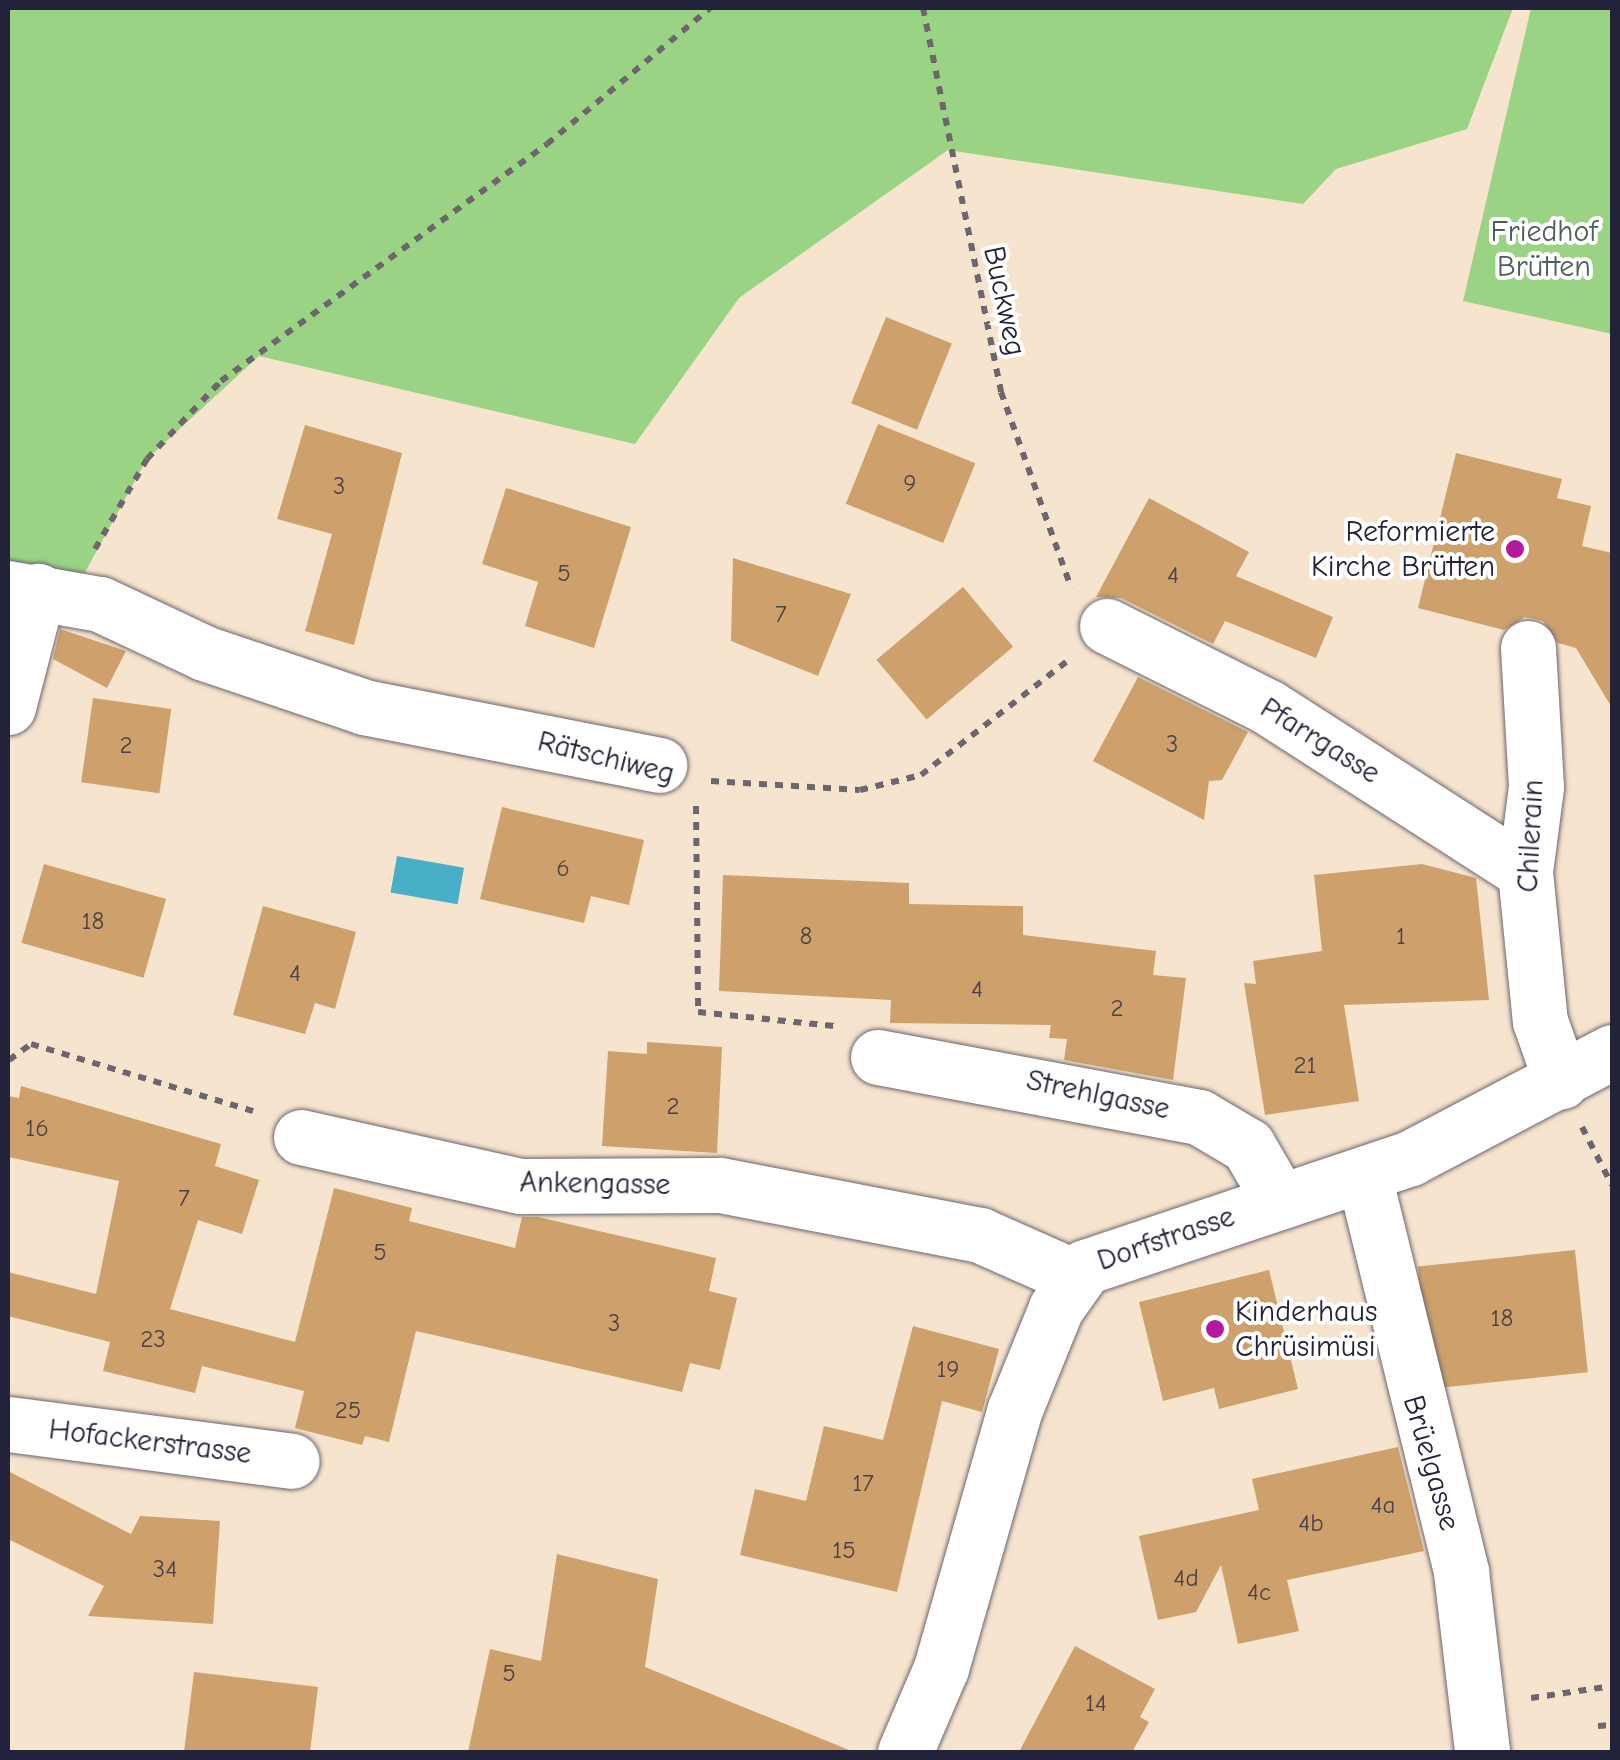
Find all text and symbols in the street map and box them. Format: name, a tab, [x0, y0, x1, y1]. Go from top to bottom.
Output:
park label: Friedhof Brütten	[1490, 214, 1598, 284]
street label: Buckweg	[975, 243, 1033, 359]
house number: 9	[903, 468, 917, 498]
house number: 3	[333, 471, 345, 501]
place label: Reformierte Kirche Brütten	[1311, 514, 1495, 584]
marker: Reformierte Kirche Brütten	[1504, 538, 1526, 560]
house number: 5	[557, 558, 571, 588]
house number: 4	[1167, 560, 1179, 590]
house number: 7	[775, 599, 787, 629]
street label: Pfarrgasse	[1254, 690, 1386, 792]
street label: Rätschiweg	[534, 724, 678, 792]
house number: 3	[1166, 729, 1178, 759]
house number: 2	[119, 730, 133, 760]
street label: Chilerain	[1510, 779, 1552, 893]
house number: 6	[556, 853, 570, 883]
house number: 18	[82, 906, 104, 936]
house number: 8	[800, 921, 812, 951]
house number: 1	[1396, 921, 1406, 951]
house number: 4	[289, 958, 301, 988]
house number: 4	[971, 974, 983, 1004]
house number: 2	[1110, 993, 1124, 1023]
house number: 21	[1294, 1050, 1316, 1080]
street label: Strehlgasse	[1023, 1062, 1173, 1128]
house number: 2	[666, 1091, 680, 1121]
house number: 16	[25, 1113, 49, 1143]
street label: Ankengasse	[519, 1165, 671, 1203]
house number: 7	[178, 1183, 190, 1213]
street label: Dorfstrasse	[1093, 1199, 1239, 1279]
house number: 5	[373, 1237, 387, 1267]
place label: Kinderhaus Chrüsimüsi	[1235, 1294, 1377, 1364]
house number: 18	[1491, 1303, 1513, 1333]
house number: 3	[608, 1308, 620, 1338]
marker: Kinderhaus Chrüsimüsi	[1204, 1318, 1226, 1340]
house number: 23	[140, 1324, 166, 1354]
house number: 19	[936, 1354, 960, 1384]
street label: Brüelgasse	[1395, 1391, 1467, 1535]
house number: 25	[335, 1395, 361, 1425]
street label: Hofackerstrasse	[47, 1412, 253, 1472]
house number: 17	[852, 1468, 874, 1498]
house number: 4a	[1371, 1490, 1395, 1520]
house number: 4b	[1298, 1508, 1324, 1538]
house number: 15	[832, 1535, 856, 1565]
house number: 34	[153, 1554, 177, 1584]
house number: 4d	[1173, 1563, 1199, 1593]
house number: 4c	[1247, 1577, 1271, 1607]
house number: 5	[502, 1658, 516, 1688]
house number: 14	[1085, 1688, 1107, 1718]

